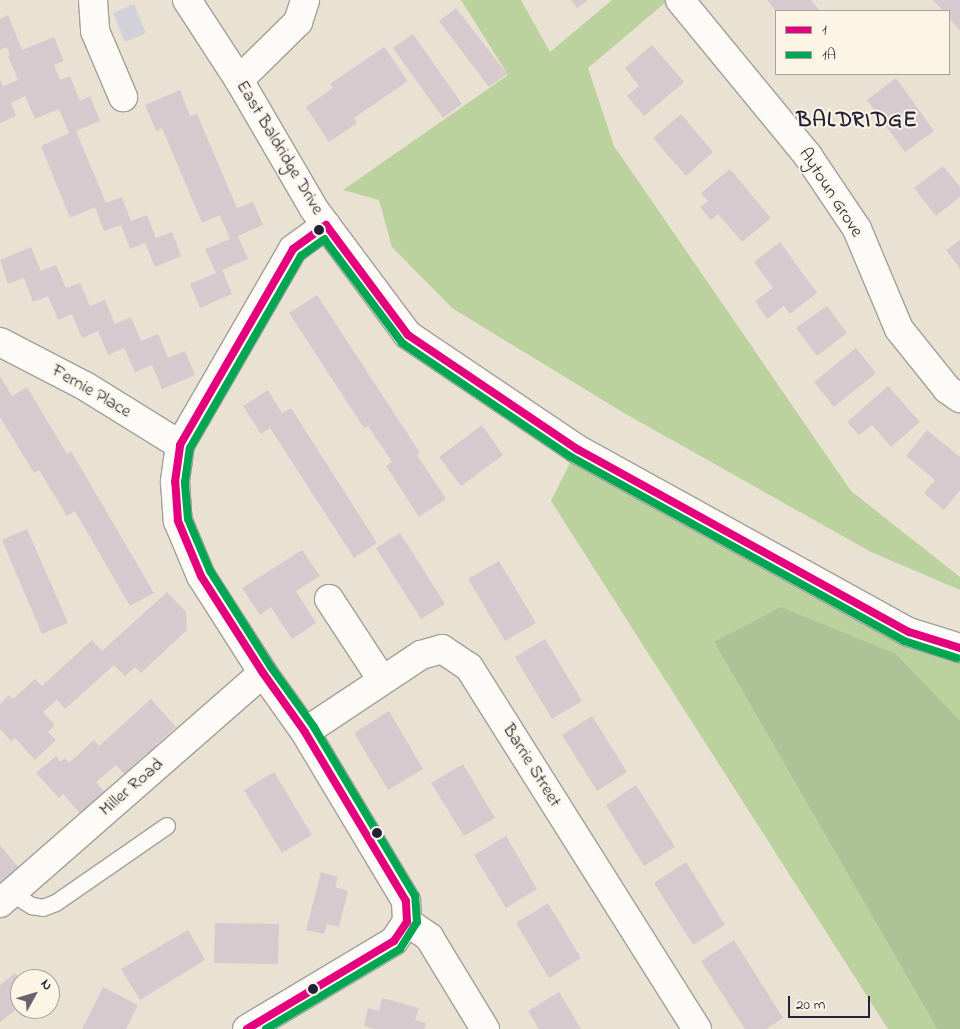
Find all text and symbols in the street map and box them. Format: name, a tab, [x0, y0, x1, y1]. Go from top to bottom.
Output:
legend	[775, 10, 950, 75]
text: 1	[822, 19, 827, 41]
text: 1A	[822, 44, 836, 66]
street label: East Baldridge Drive	[230, 77, 328, 219]
district label: BALDRIDGE	[795, 109, 919, 135]
street label: Aytoun Grove	[793, 144, 867, 242]
unlabelled marker	[314, 225, 324, 235]
street label: Fernie Place	[47, 361, 135, 423]
street label: Barrie Street	[497, 720, 565, 812]
street label: Miller Road	[96, 754, 168, 822]
unlabelled marker	[372, 828, 382, 838]
north arrow	[10, 969, 60, 1019]
text: N	[35, 975, 57, 995]
unlabelled marker	[308, 984, 318, 994]
scale bar	[790, 986, 872, 1018]
text: 20 m	[796, 994, 825, 1016]

